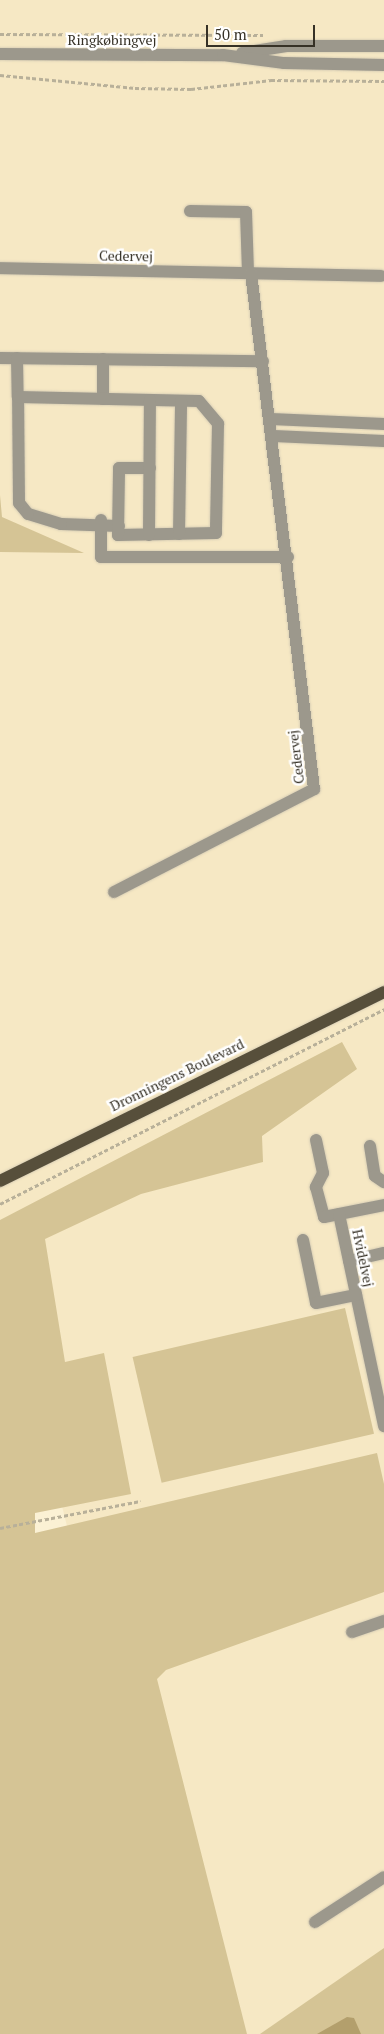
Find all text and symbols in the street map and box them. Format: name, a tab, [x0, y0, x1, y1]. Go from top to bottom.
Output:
scale bar	[209, 15, 318, 47]
text: 50 m	[214, 24, 247, 44]
street label: Ringkøbingvej	[67, 32, 157, 48]
street label: Cedervej	[99, 247, 153, 265]
street label: Cedervej	[284, 729, 308, 785]
street label: Dronningens Boulevard	[107, 1035, 247, 1115]
street label: Hvidelvej	[349, 1228, 377, 1288]

